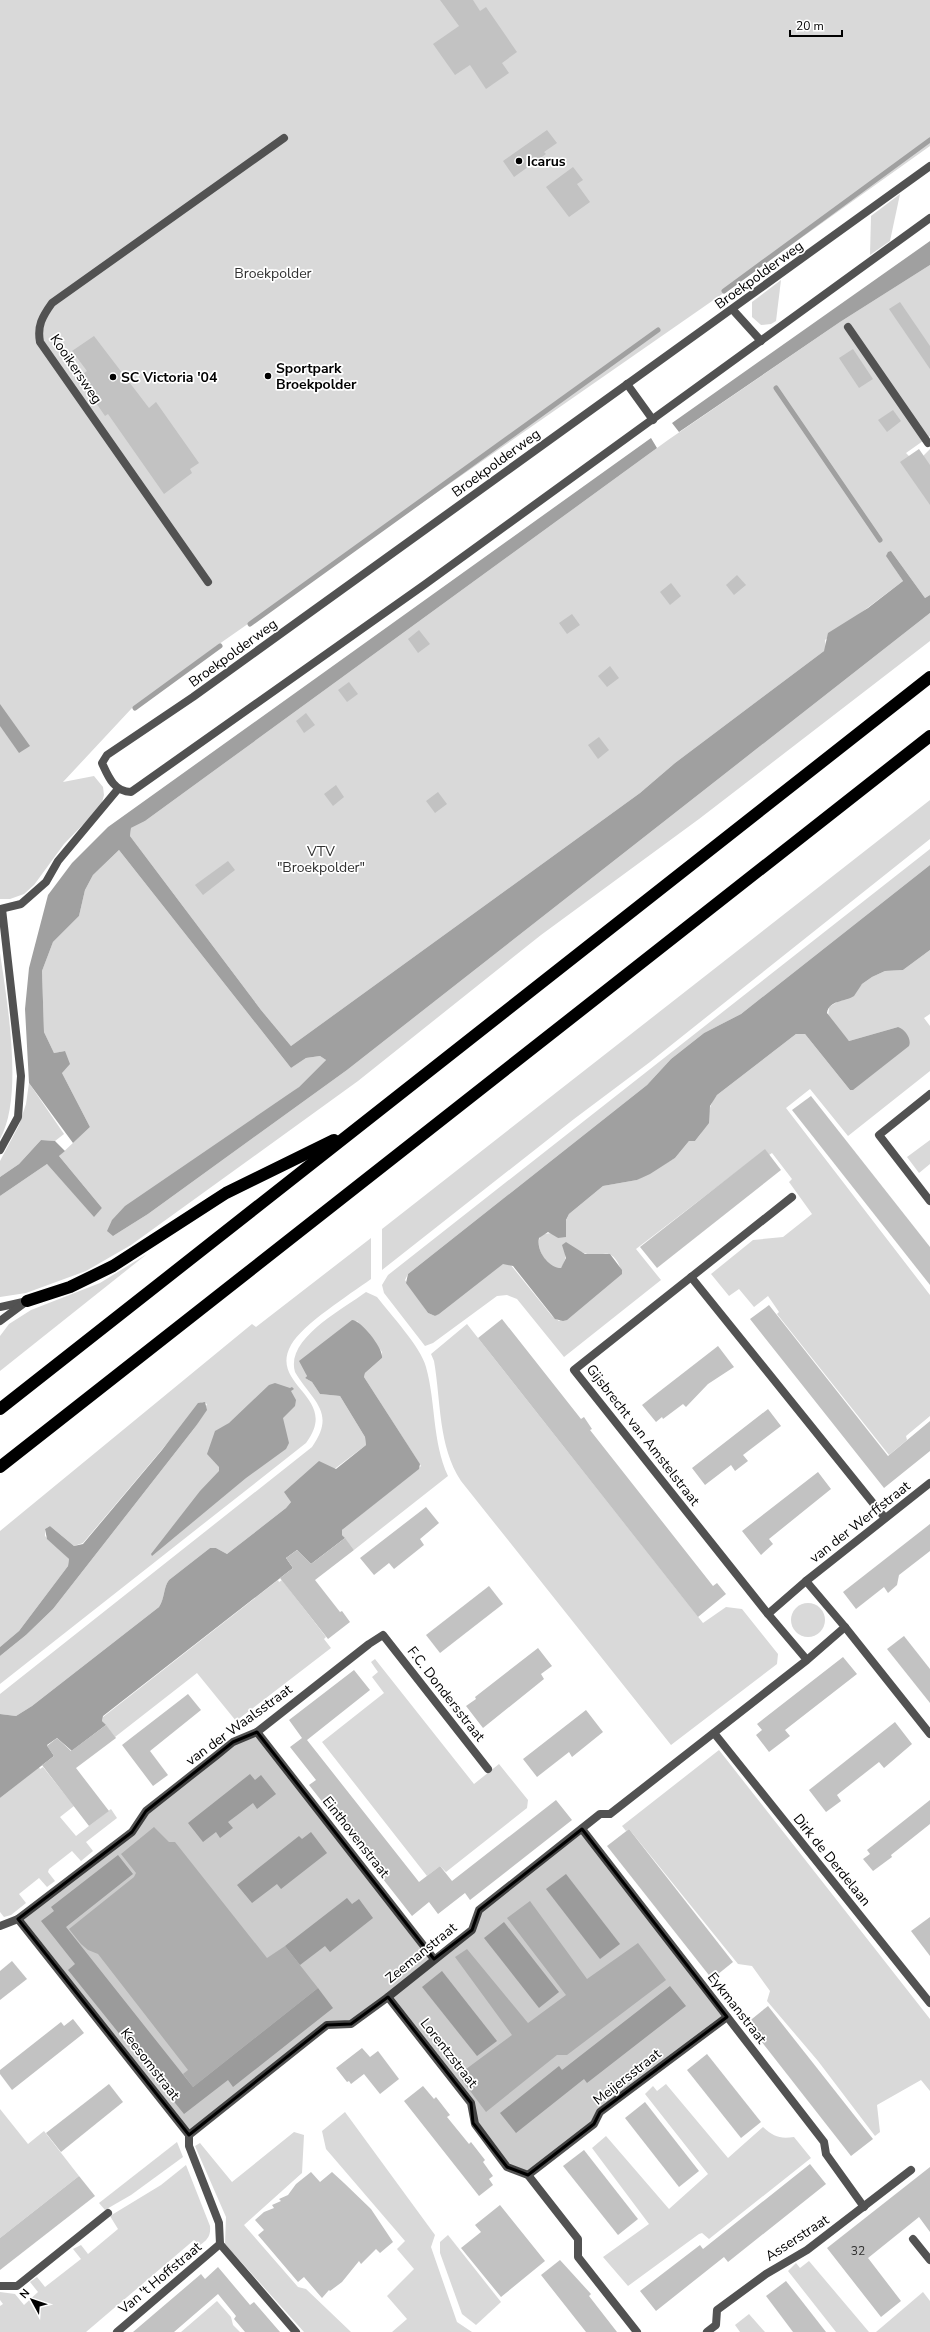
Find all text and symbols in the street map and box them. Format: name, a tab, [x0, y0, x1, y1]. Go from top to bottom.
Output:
scale bar	[790, 12, 842, 38]
text: 20 m	[796, 18, 824, 34]
place label: Icarus	[527, 152, 566, 171]
marker: Icarus	[514, 156, 524, 166]
street label: Broekpolderweg	[711, 236, 807, 314]
park label: Broekpolder	[234, 264, 312, 283]
street label: Kooikersweg	[46, 330, 106, 408]
place label: Sportpark Broekpolder	[276, 359, 357, 394]
place label: SC Victoria '04	[121, 368, 218, 387]
marker: Sportpark Broekpolder	[263, 371, 273, 381]
marker: SC Victoria '04	[108, 372, 118, 382]
street label: Broekpolderweg	[448, 424, 544, 502]
street label: Broekpolderweg	[185, 614, 281, 692]
park label: VTV "Broekpolder"	[277, 842, 365, 877]
street label: Gijsbrecht van Amstelstraat	[582, 1360, 704, 1510]
street label: van der Werffstraat	[806, 1477, 914, 1567]
street label: F.C. Dondersstraat	[403, 1642, 489, 1746]
street label: van der Waalsstraat	[182, 1680, 296, 1770]
street label: Einthovenstraat	[318, 1792, 394, 1882]
street label: Dirk de Derdelaan	[789, 1810, 875, 1910]
street label: Zeemanstraat	[381, 1918, 461, 1988]
street label: Eykmanstraat	[703, 1968, 771, 2048]
street label: Lorentzstraat	[416, 2014, 482, 2092]
street label: Keesomstraat	[116, 2024, 184, 2104]
street label: Meijersstraat	[589, 2044, 665, 2110]
street label: Asserstraat	[762, 2210, 833, 2266]
street label: Van 't Hoffstraat	[114, 2238, 206, 2319]
house number: 32	[851, 2243, 865, 2259]
north arrow	[12, 2280, 52, 2320]
text: N	[16, 2286, 33, 2302]

